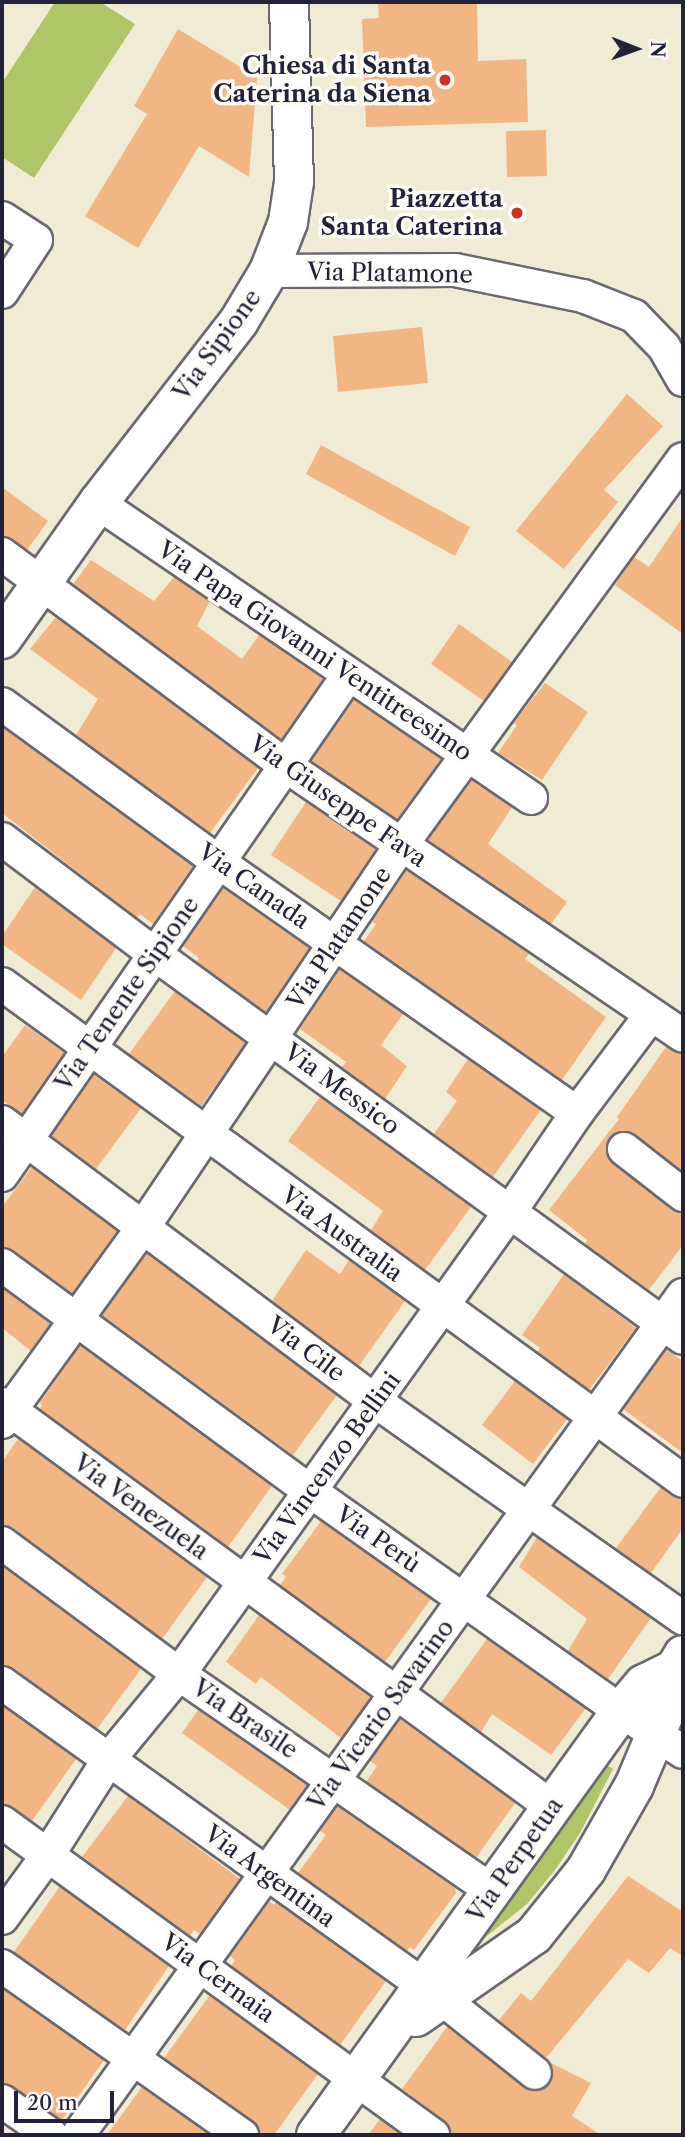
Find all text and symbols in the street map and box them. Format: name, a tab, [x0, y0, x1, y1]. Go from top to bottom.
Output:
north arrow	[601, 14, 671, 84]
text: N	[646, 41, 669, 58]
place label: Chiesa di Santa Caterina da Siena	[213, 52, 431, 108]
marker: Chiesa di Santa Caterina da Siena	[437, 72, 453, 88]
place label: Piazzetta Santa Caterina	[320, 185, 503, 241]
marker: Piazzetta Santa Caterina	[509, 205, 525, 221]
street label: Via Platamone	[307, 257, 473, 289]
street label: Via Sipione	[167, 284, 267, 406]
street label: Via Papa Giovanni Ventitreesimo	[152, 534, 478, 768]
street label: Via Giuseppe Fava	[244, 729, 432, 873]
street label: Via Canada	[193, 837, 315, 935]
street label: Via Platamone	[281, 861, 397, 1015]
street label: Via Tenente Sipione	[49, 891, 205, 1097]
street label: Via Messico	[278, 1037, 406, 1141]
street label: Via Australia	[275, 1180, 409, 1288]
street label: Via Cile	[261, 1310, 351, 1388]
street label: Via Vincenzo Bellini	[247, 1366, 407, 1570]
street label: Via Venezuela	[67, 1448, 215, 1566]
street label: Via Perù	[330, 1499, 426, 1579]
street label: Via Vicario Savarino	[302, 1613, 460, 1817]
street label: Via Brasile	[187, 1673, 303, 1765]
street label: Via Perpetua	[461, 1792, 569, 1928]
street label: Via Argentina	[198, 1819, 342, 1933]
street label: Via Cernaia	[156, 1927, 280, 2029]
scale bar	[18, 2078, 117, 2122]
text: 20 m	[27, 2090, 78, 2115]

